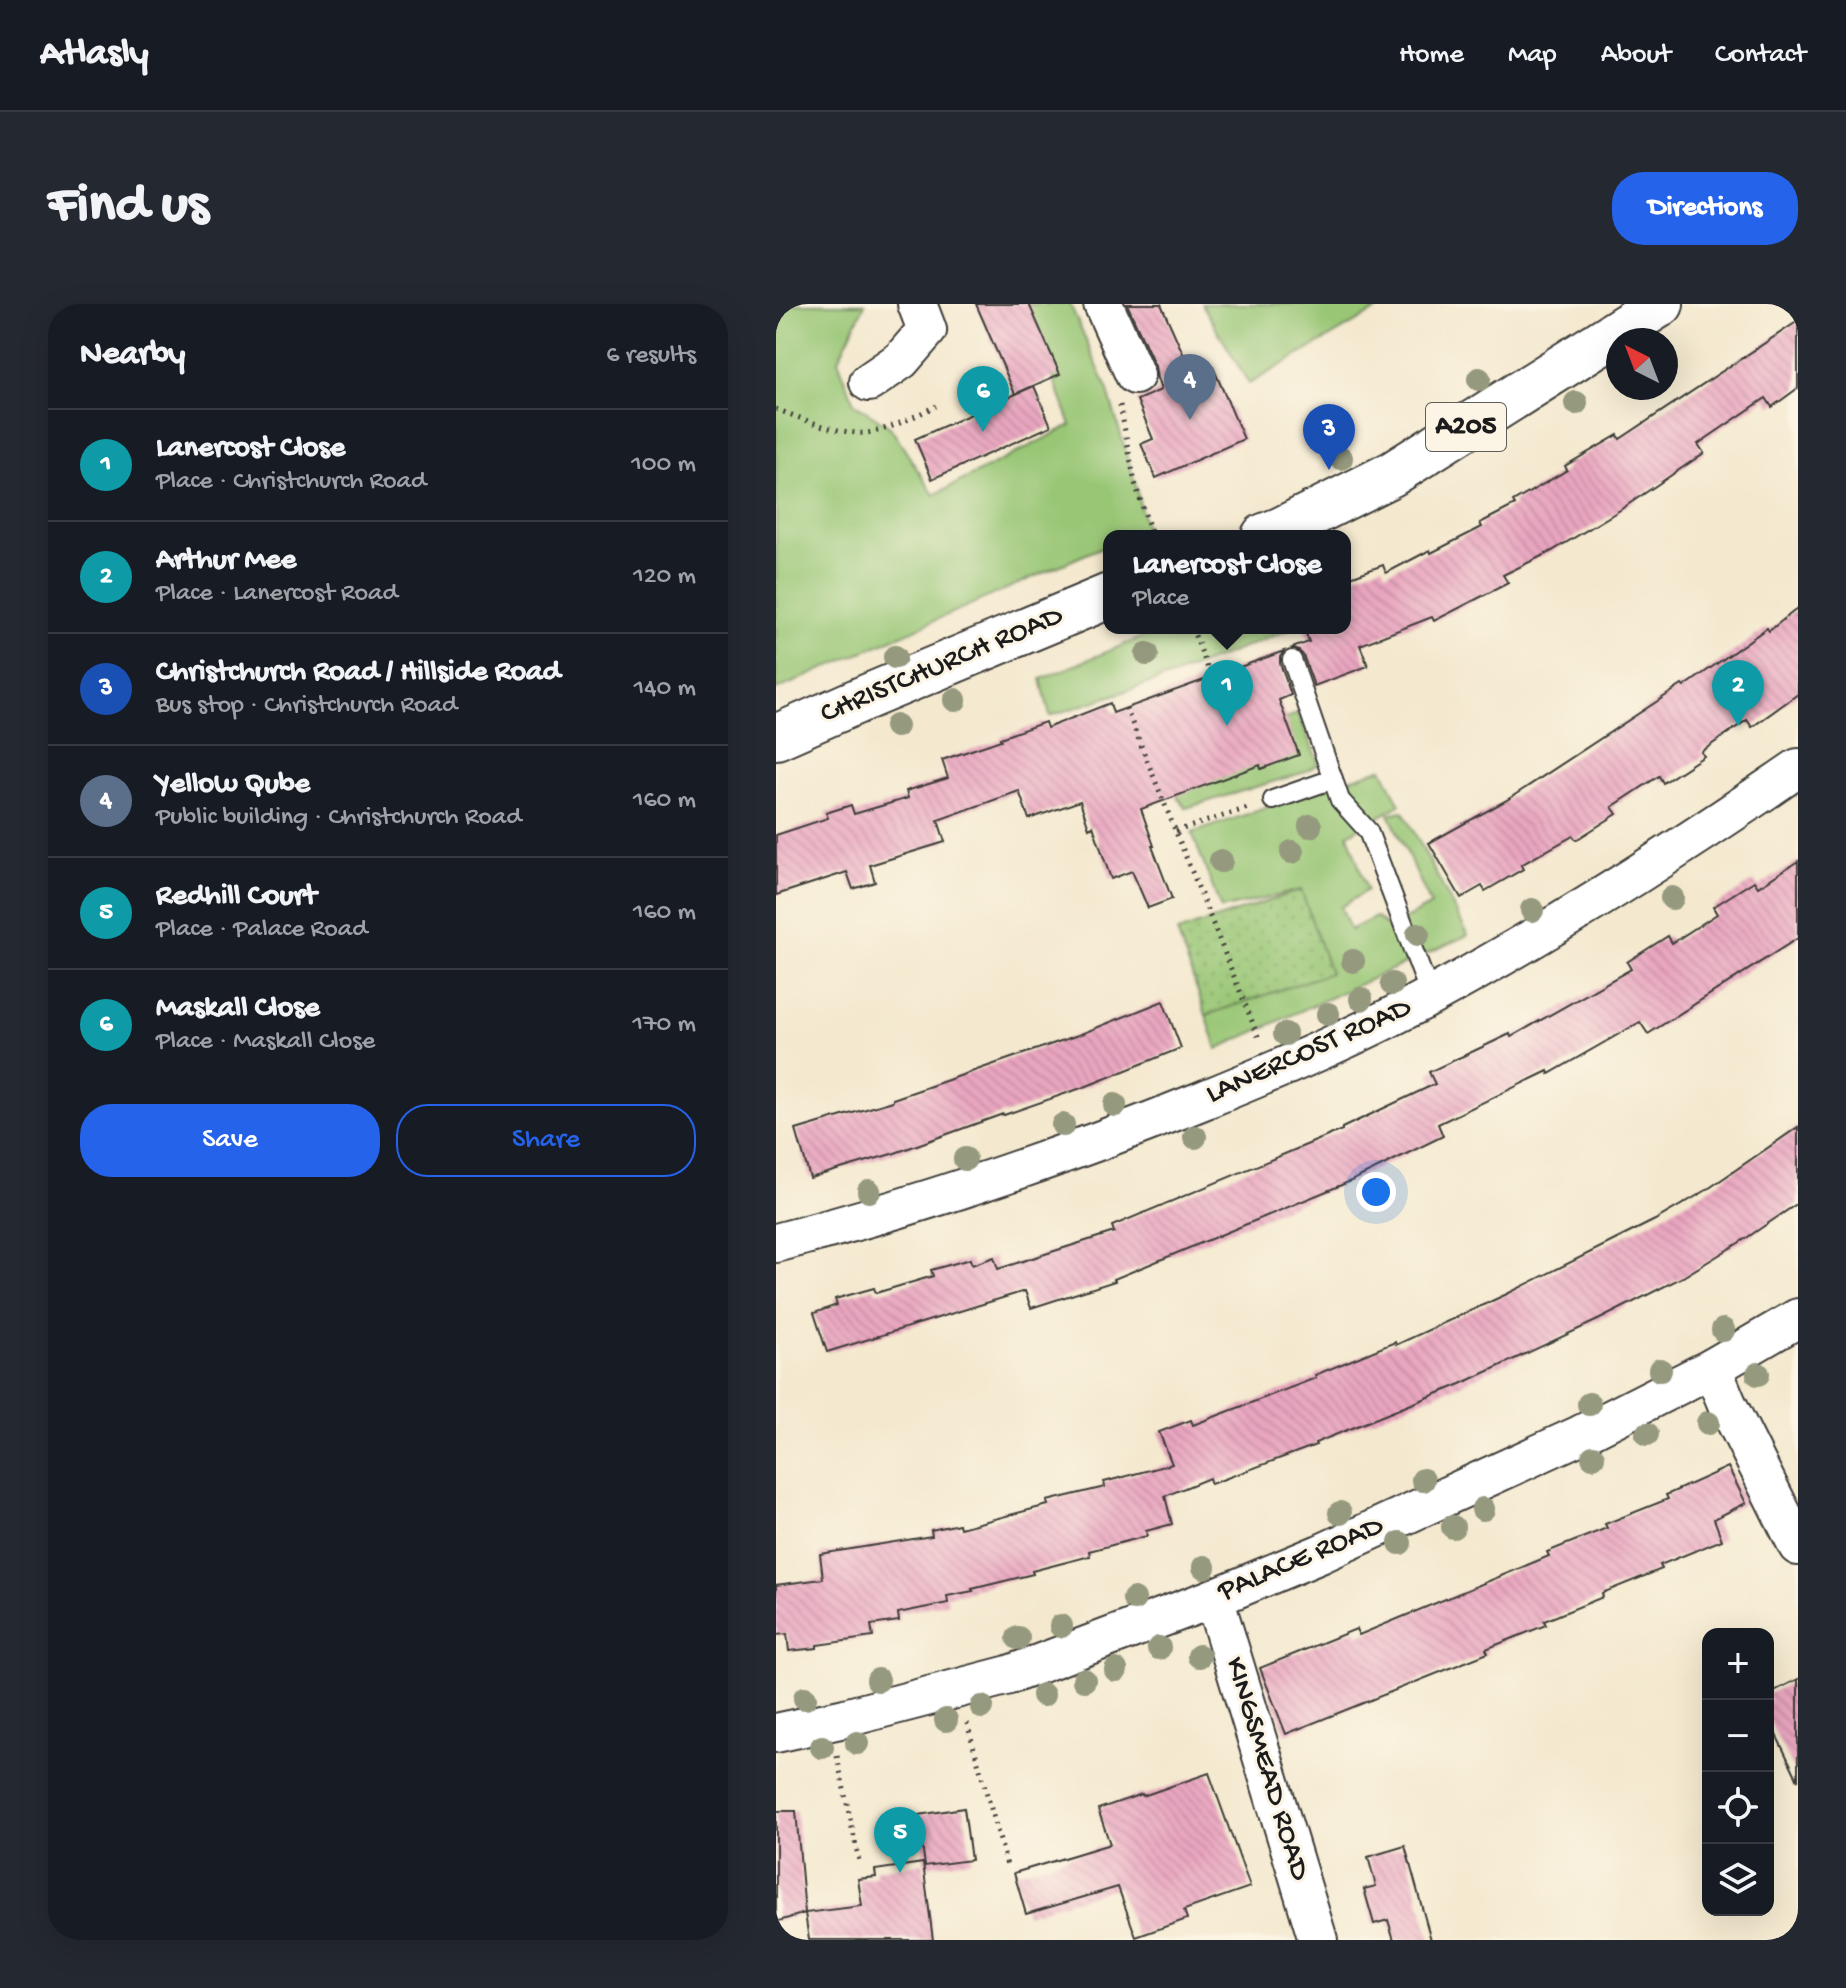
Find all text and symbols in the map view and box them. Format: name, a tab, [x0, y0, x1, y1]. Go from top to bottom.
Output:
text: Atlasly	[40, 33, 148, 77]
text: Home	[1399, 39, 1464, 72]
text: Map	[1508, 39, 1557, 72]
text: About	[1601, 39, 1671, 72]
text: Contact	[1715, 39, 1806, 72]
button: Directions	[1612, 172, 1798, 245]
text: Find us	[48, 175, 208, 241]
north arrow	[1606, 328, 1678, 400]
text: Nearby	[80, 336, 185, 376]
text: 6 results	[606, 341, 696, 372]
pin: 4	[1164, 354, 1216, 420]
pin: 6	[957, 366, 1009, 432]
road number: A205	[1426, 403, 1506, 451]
pin: 3	[1303, 404, 1355, 470]
text: Lanercost Close	[156, 432, 345, 467]
text: 1	[101, 450, 111, 481]
text: 100 m	[631, 450, 696, 481]
text: Place · Christchurch Road	[156, 467, 426, 498]
popup	[1103, 530, 1351, 634]
text: Arthur Mee	[156, 544, 296, 579]
text: Lanercost Close	[1132, 549, 1322, 584]
text: 2	[100, 562, 112, 593]
text: 120 m	[633, 562, 696, 593]
text: Place · Lanercost Road	[156, 579, 398, 610]
text: Place	[1132, 584, 1189, 615]
street label: CHRISTCHURCH ROAD	[816, 599, 1069, 733]
text: Christchurch Road / Hillside Road	[156, 656, 560, 691]
pin: 1	[1201, 660, 1253, 726]
pin: 2	[1712, 660, 1764, 726]
text: 3	[99, 674, 113, 705]
text: 140 m	[634, 674, 696, 705]
text: Bus stop · Christchurch Road	[156, 691, 457, 722]
text: Yellow Qube	[156, 768, 310, 803]
text: 4	[100, 786, 112, 817]
text: 160 m	[633, 786, 696, 817]
text: Public building · Christchurch Road	[156, 803, 521, 834]
text: Redhill Court	[156, 880, 317, 915]
text: 5	[99, 898, 113, 929]
text: 160 m	[633, 898, 696, 929]
text: Place · Palace Road	[156, 915, 367, 946]
street label: LANERCOST ROAD	[1201, 991, 1417, 1113]
text: Maskall Close	[156, 992, 320, 1027]
text: 6	[99, 1010, 113, 1041]
text: 170 m	[633, 1010, 696, 1041]
text: Place · Maskall Close	[156, 1027, 375, 1058]
button: Save	[80, 1104, 380, 1177]
button: Share	[396, 1104, 696, 1177]
your location	[1356, 1172, 1396, 1212]
street label: PALACE ROAD	[1212, 1509, 1389, 1611]
map controls	[1702, 1628, 1774, 1916]
button: +	[1702, 1628, 1774, 1700]
street label: KINGSMEAD ROAD	[1215, 1653, 1317, 1885]
button: −	[1702, 1700, 1774, 1772]
button: locate	[1702, 1772, 1774, 1844]
pin: 5	[874, 1807, 926, 1873]
button: layers	[1702, 1844, 1774, 1916]

